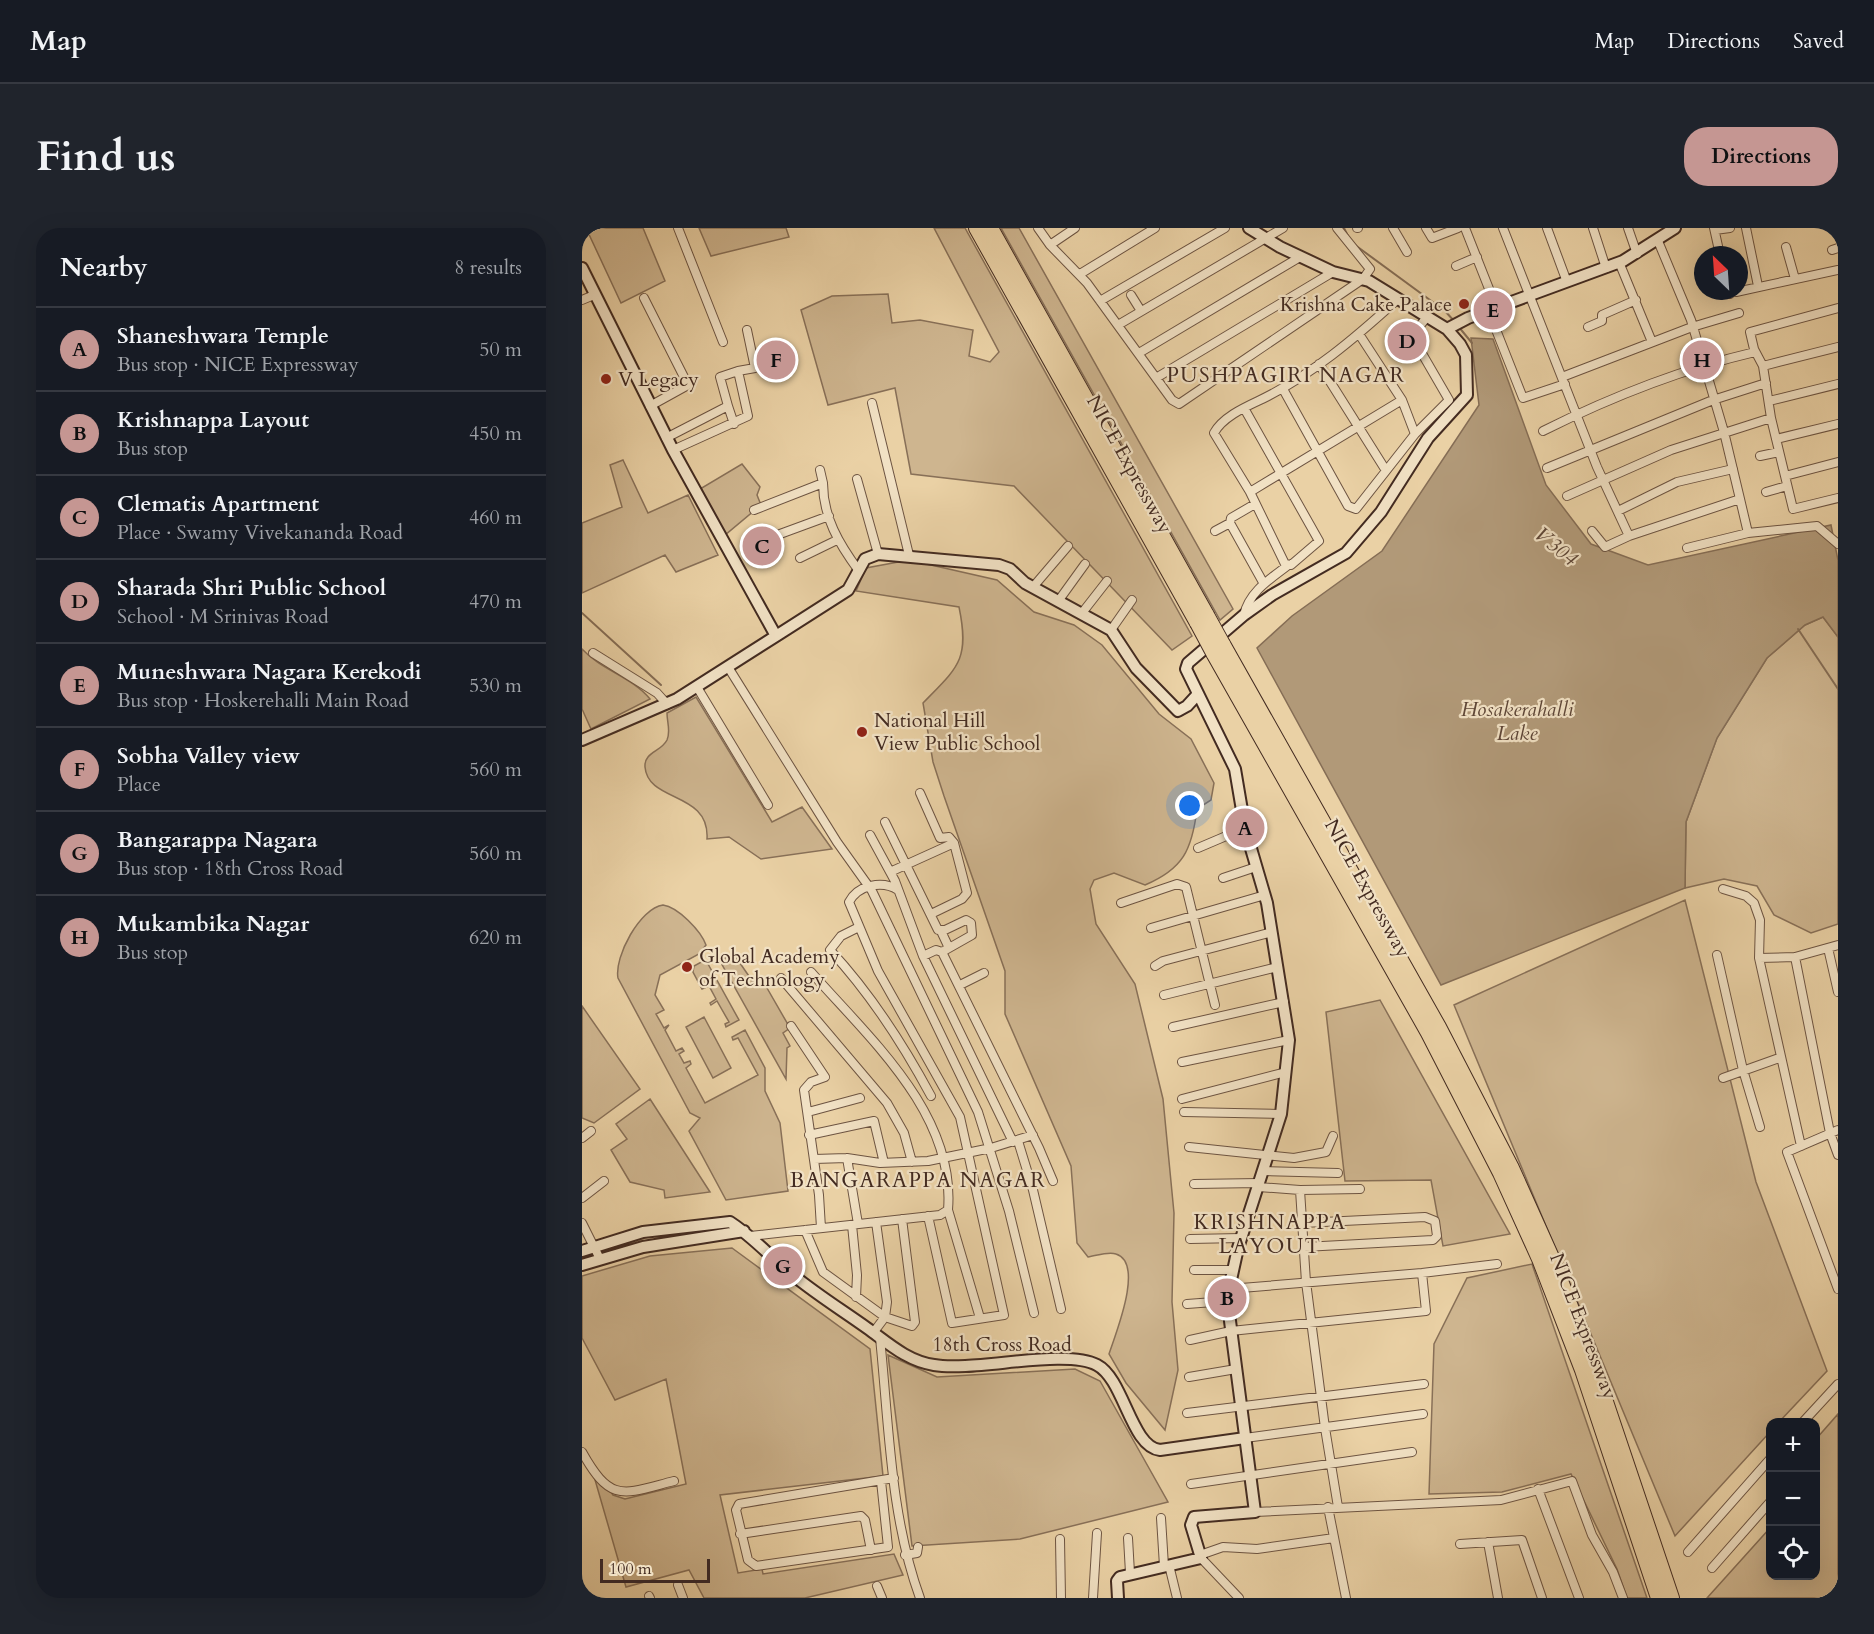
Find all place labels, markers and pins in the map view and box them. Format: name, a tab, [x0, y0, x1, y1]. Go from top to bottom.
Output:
pin: E	[1474, 288, 1512, 332]
place label: Krishna Cake Palace	[1280, 291, 1452, 318]
marker: Krishna Cake Palace	[1457, 297, 1471, 311]
pin: D	[1388, 318, 1426, 364]
pin: F	[756, 338, 796, 382]
pin: H	[1682, 338, 1722, 382]
place label: V Legacy	[618, 366, 699, 393]
marker: V Legacy	[599, 372, 613, 386]
pin: C	[742, 524, 782, 568]
place label: National Hill View Public School	[874, 707, 1040, 757]
marker: National Hill View Public School	[855, 725, 869, 739]
pin: A	[1226, 806, 1264, 850]
place label: Global Academy of Technology	[699, 943, 840, 993]
marker: Global Academy of Technology	[680, 960, 694, 974]
pin: G	[764, 1244, 802, 1288]
pin: B	[1208, 1276, 1246, 1320]

